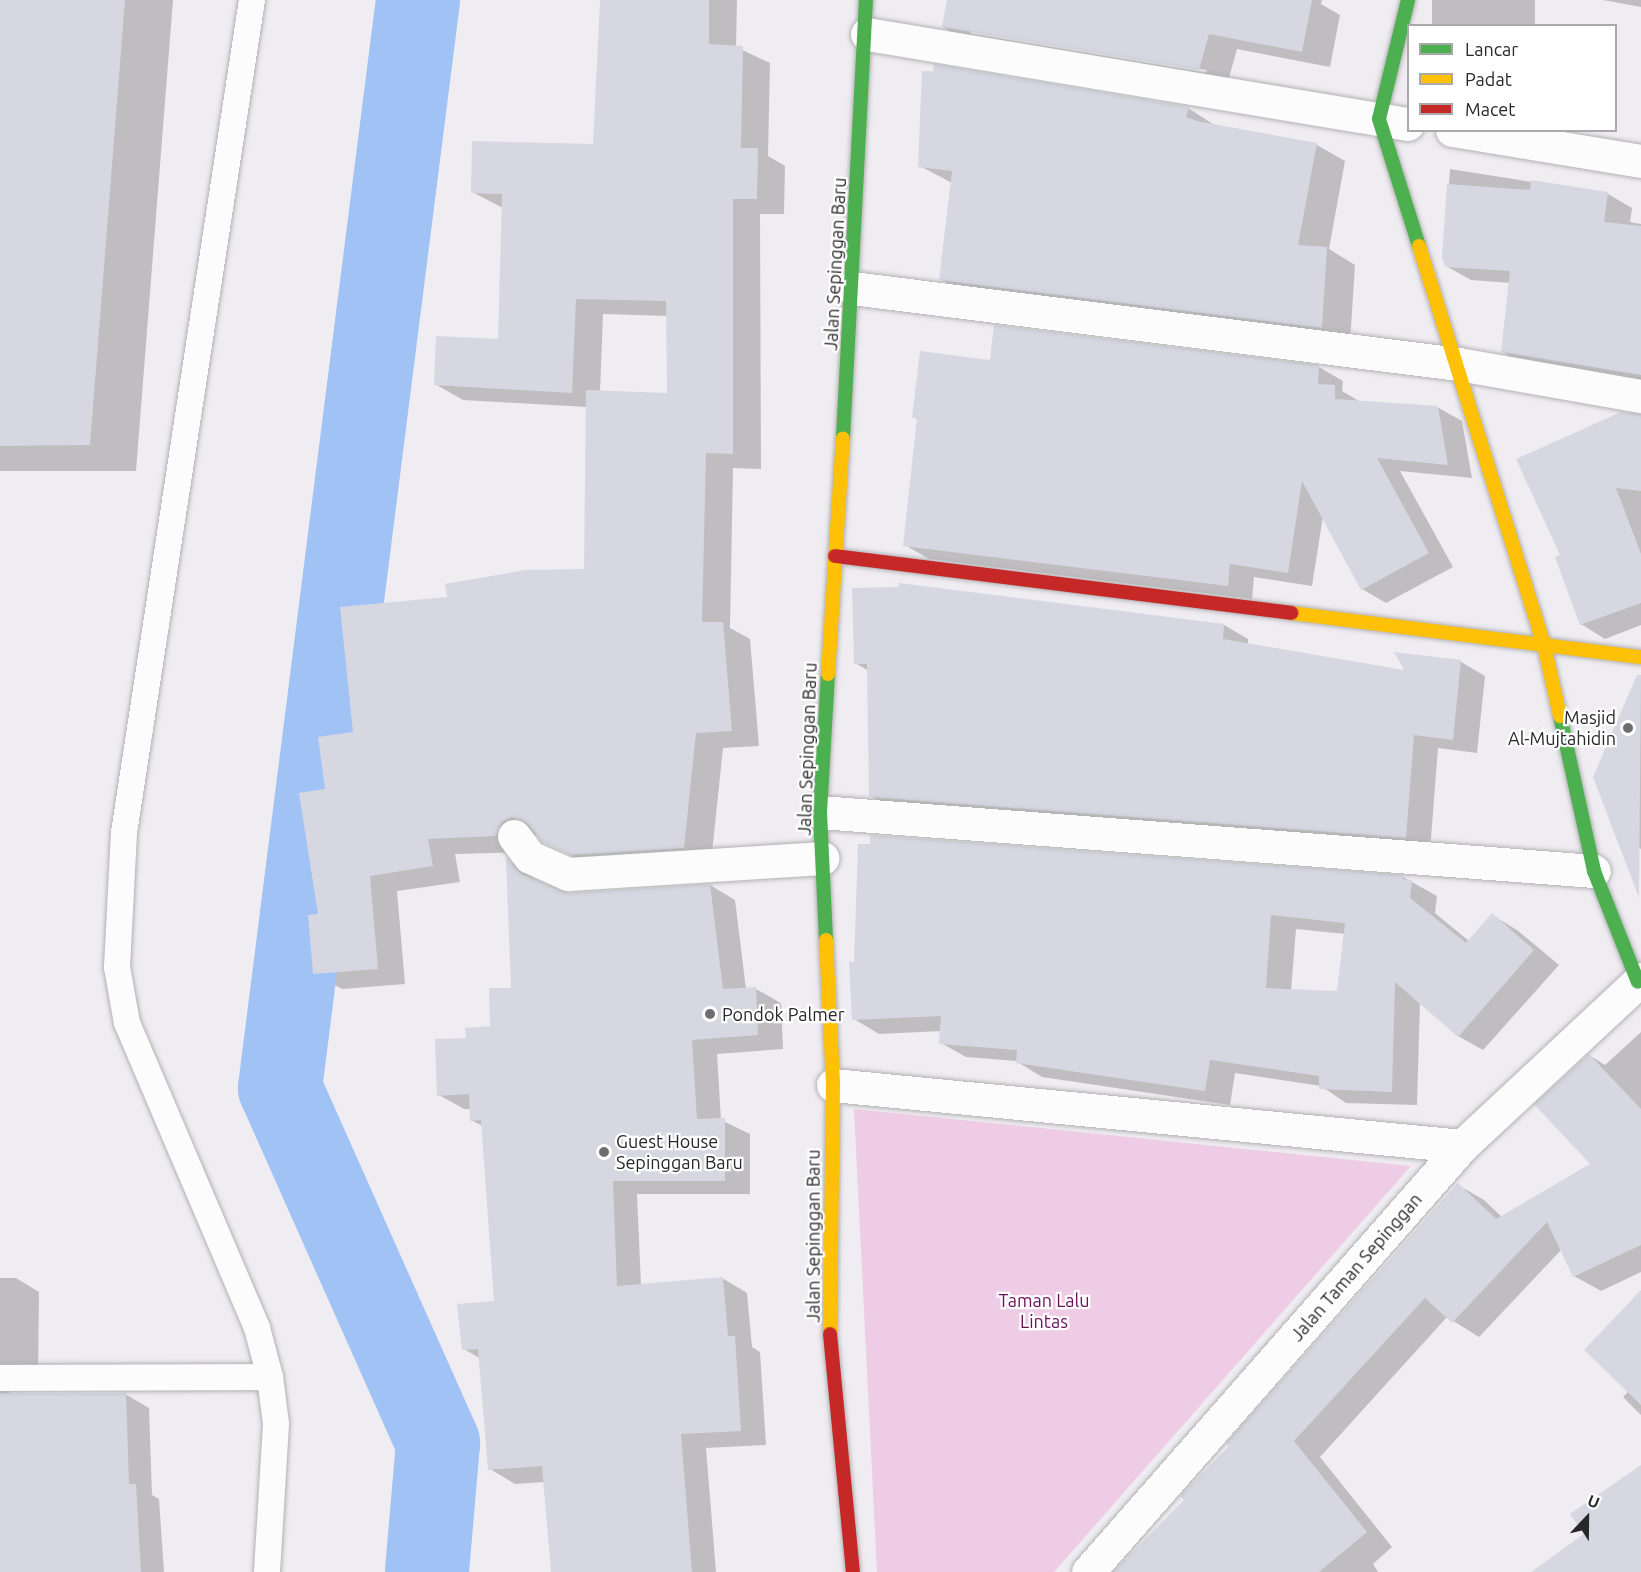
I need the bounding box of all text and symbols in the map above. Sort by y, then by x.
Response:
legend [1407,24,1617,132]
text: Lancar [1465,39,1518,59]
text: Padat [1465,69,1512,89]
text: Macet [1465,99,1515,119]
street label: Jalan Sepinggan Baru [820,177,850,351]
street label: Jalan Sepinggan Baru [793,662,821,836]
place label: Masjid Al-Mujtahidin [1508,707,1616,750]
marker: Masjid Al-Mujtahidin [1621,721,1635,735]
place label: Pondok Palmer [722,1003,845,1025]
marker: Pondok Palmer [703,1007,717,1021]
place label: Guest House Sepinggan Baru [616,1131,743,1174]
marker: Guest House Sepinggan Baru [597,1145,611,1159]
street label: Jalan Sepinggan Baru [802,1149,824,1323]
street label: Jalan Taman Sepinggan [1286,1189,1426,1345]
park label: Taman Lalu Lintas [998,1290,1090,1332]
north arrow [1557,1488,1617,1548]
text: U [1585,1491,1602,1512]

